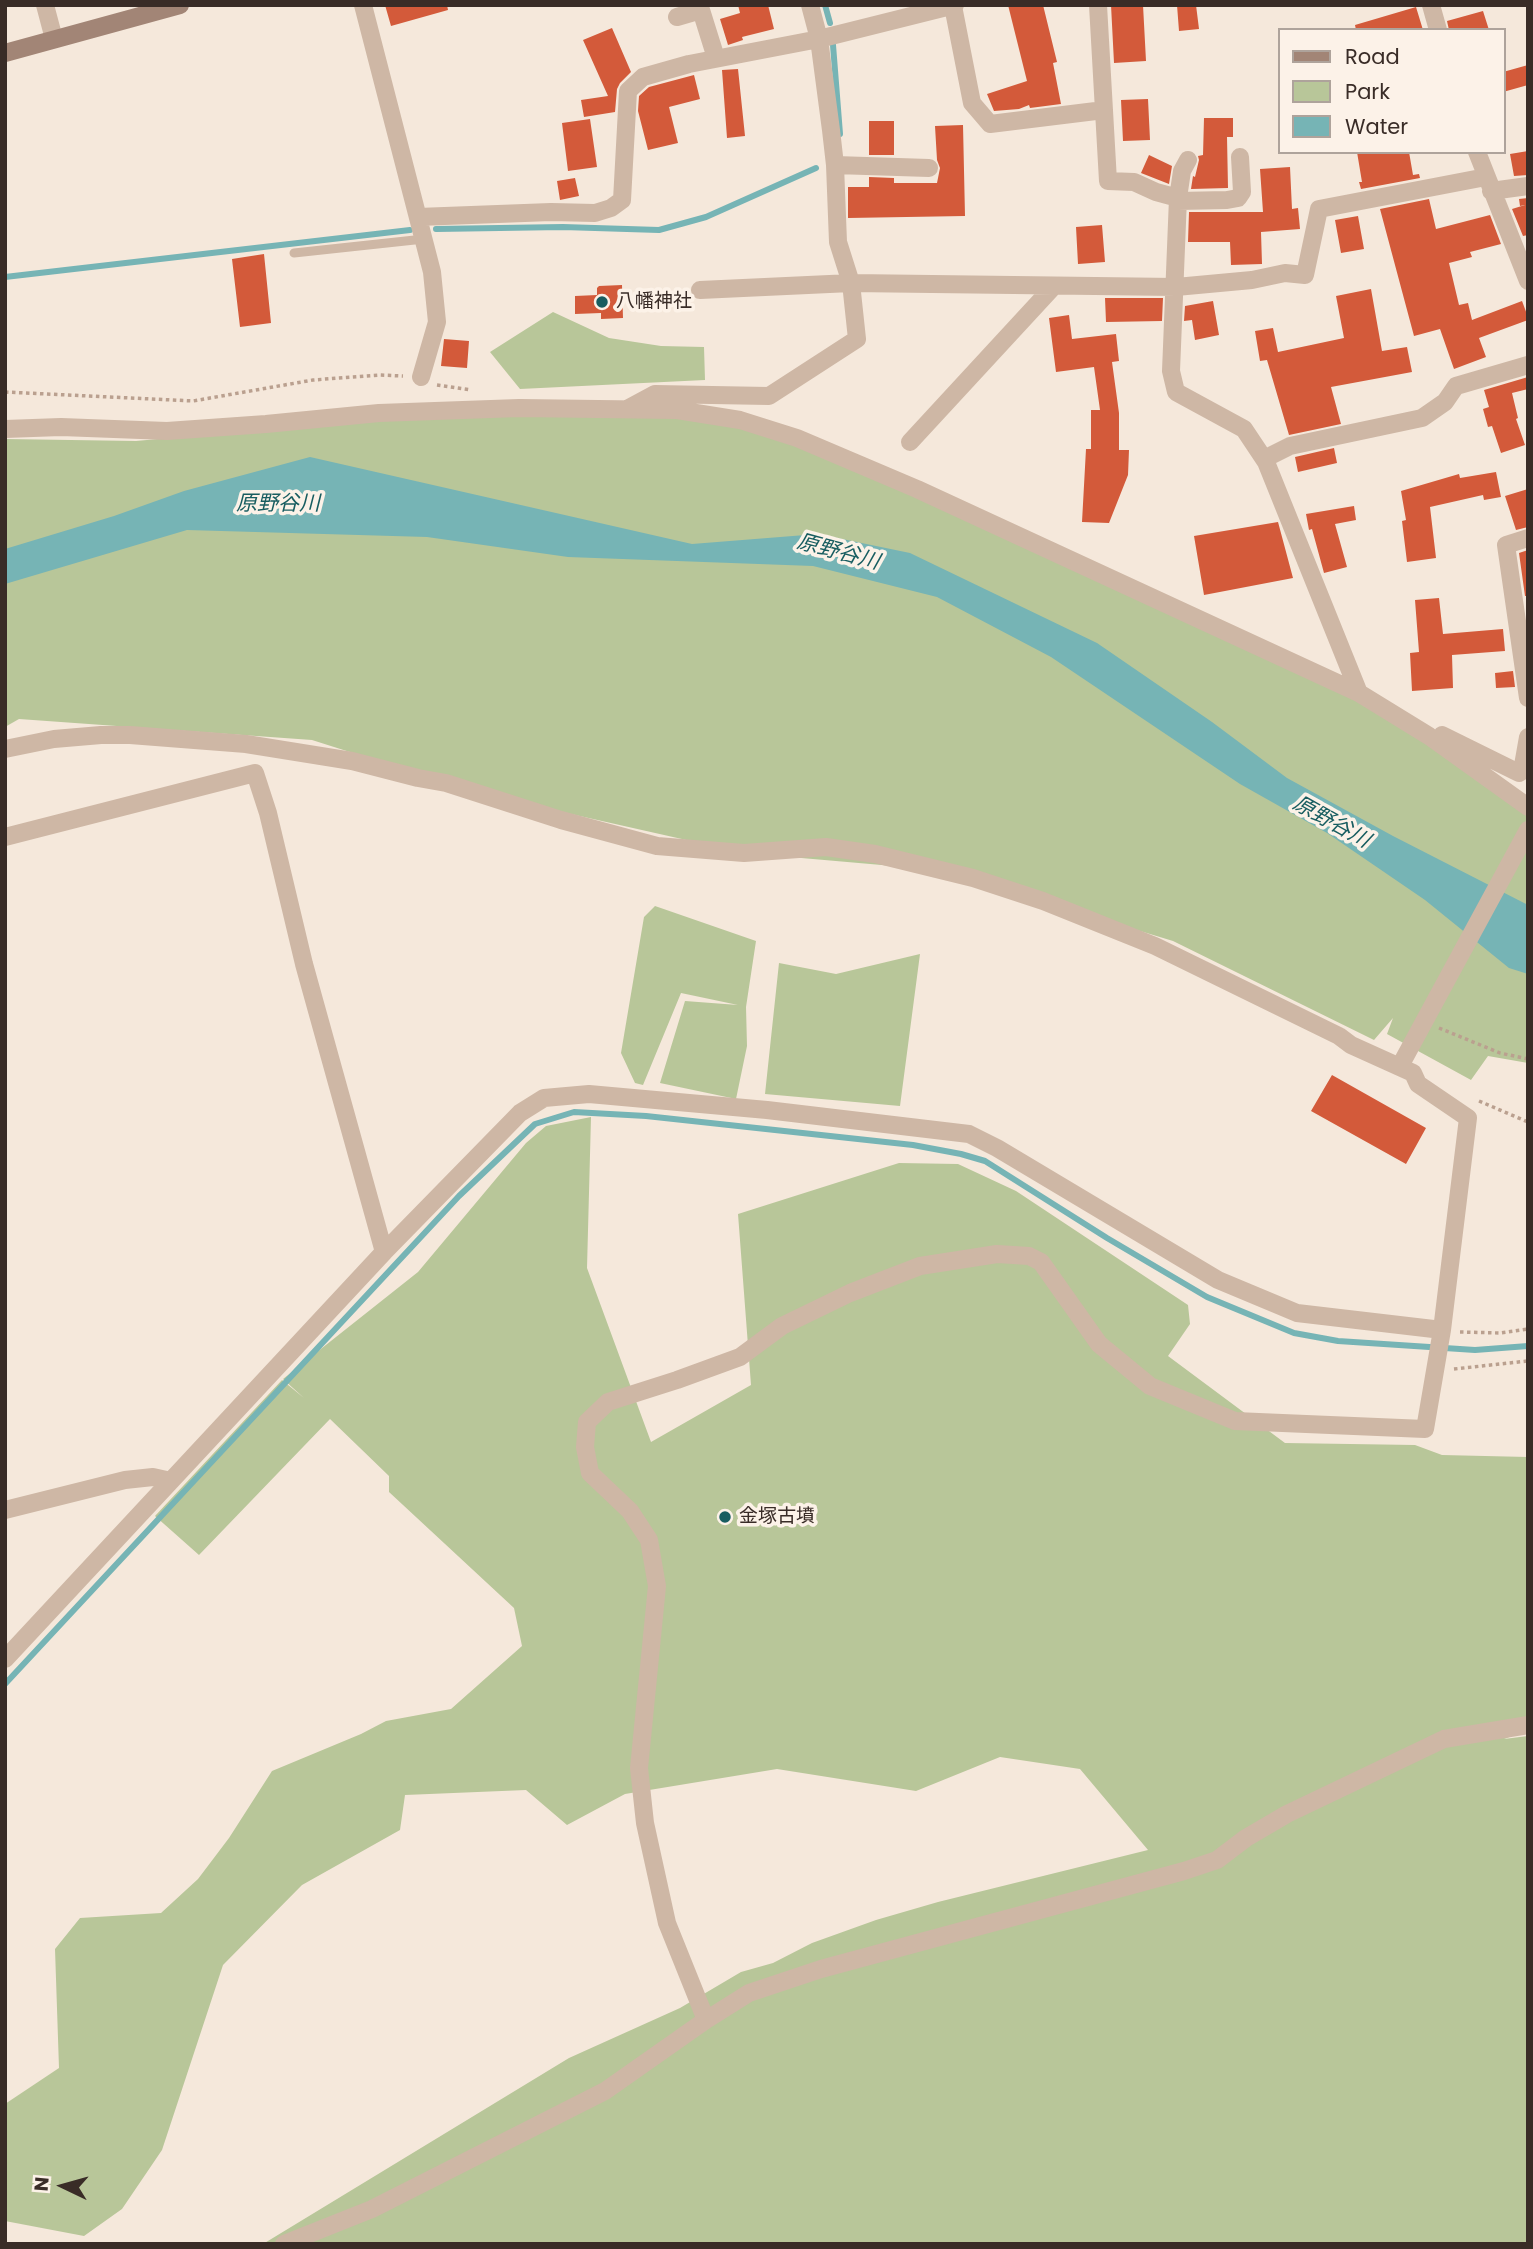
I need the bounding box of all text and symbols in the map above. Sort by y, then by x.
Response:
legend [1278,28,1505,154]
text: Road [1345,42,1400,71]
text: Park [1345,77,1390,106]
text: Water [1345,112,1408,141]
place label: 八幡神社 [616,291,692,313]
marker: 八幡神社 [594,294,610,310]
water label: 原野谷川 [236,492,320,518]
water label: 原野谷川 [794,530,882,576]
water label: 原野谷川 [1288,792,1374,854]
place label: 金塚古墳 [739,1506,815,1528]
marker: 金塚古墳 [717,1509,733,1525]
north arrow [28,2151,98,2221]
text: N [28,2176,56,2192]

